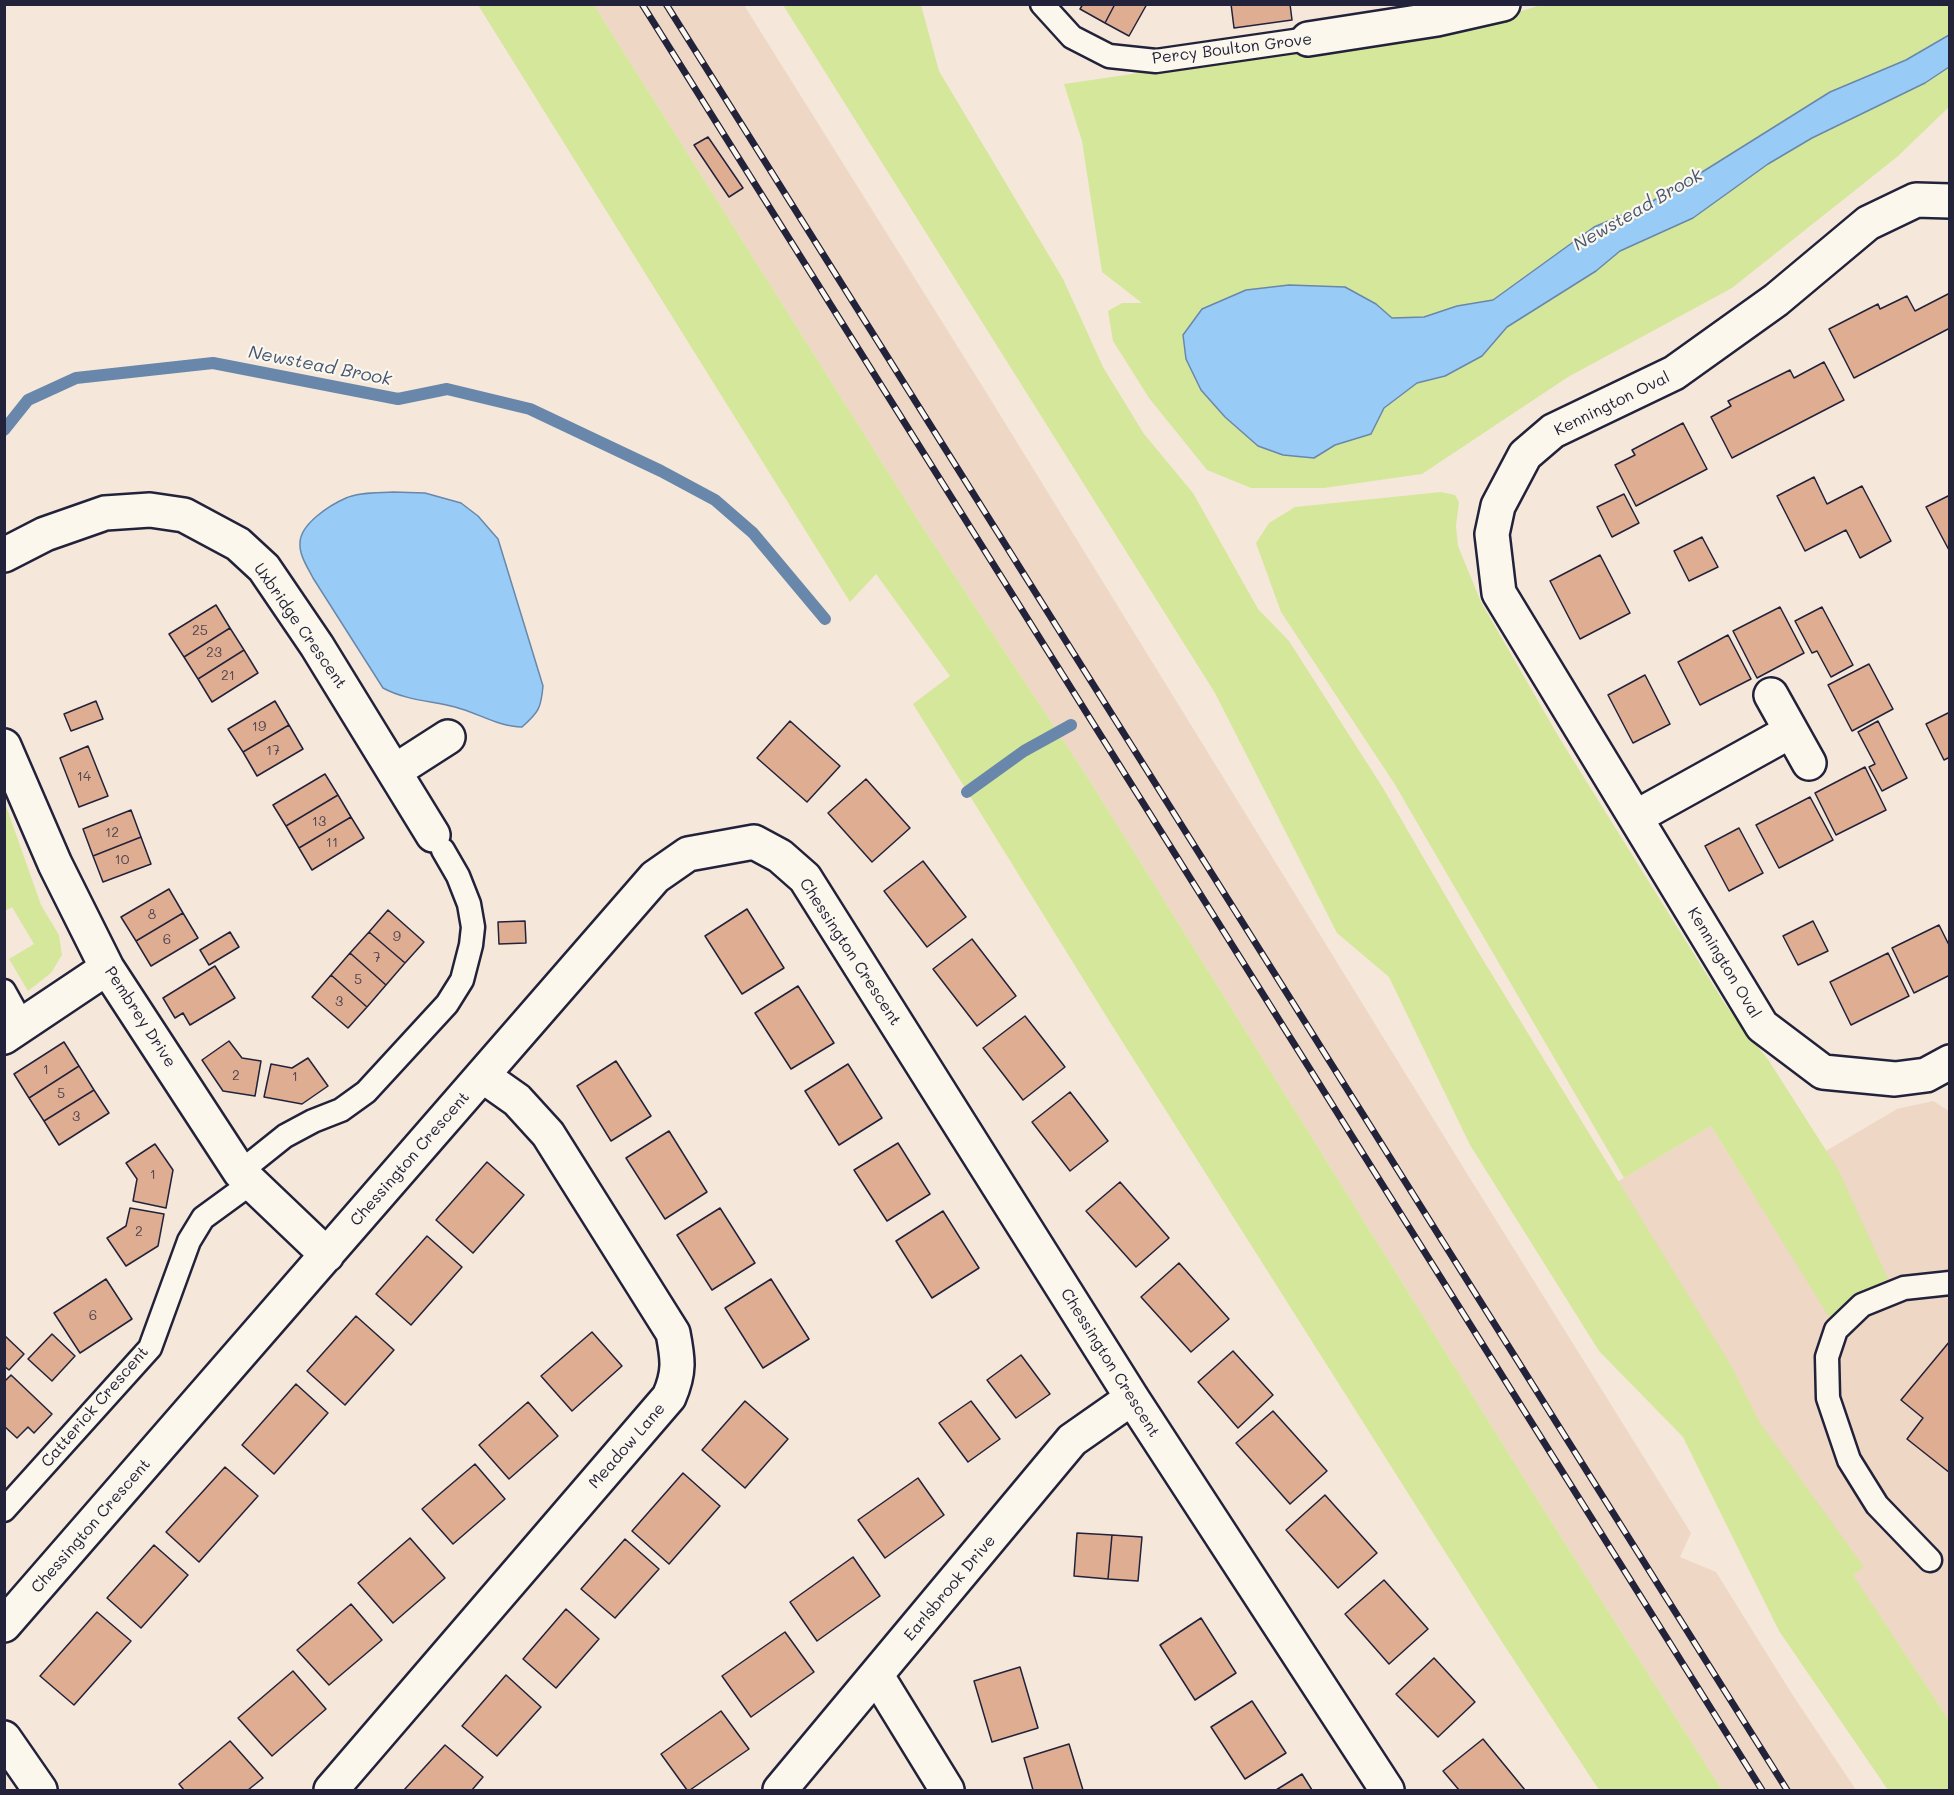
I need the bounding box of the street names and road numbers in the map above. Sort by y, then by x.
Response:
street label: Percy Boulton Grove [1151,30,1313,68]
street label: Kennington Oval [1551,368,1673,440]
street label: Uxbridge Crescent [249,560,351,692]
street label: Chessington Crescent [795,875,905,1029]
street label: Kennington Oval [1683,904,1765,1022]
street label: Pembrey Drive [100,963,180,1071]
street label: Chessington Crescent [346,1088,474,1230]
street label: Chessington Crescent [1056,1285,1164,1441]
street label: Catterick Crescent [37,1343,153,1471]
street label: Meadow Lane [585,1399,669,1493]
street label: Chessington Crescent [27,1455,155,1597]
street label: Earlsbrook Drive [900,1531,1000,1645]

